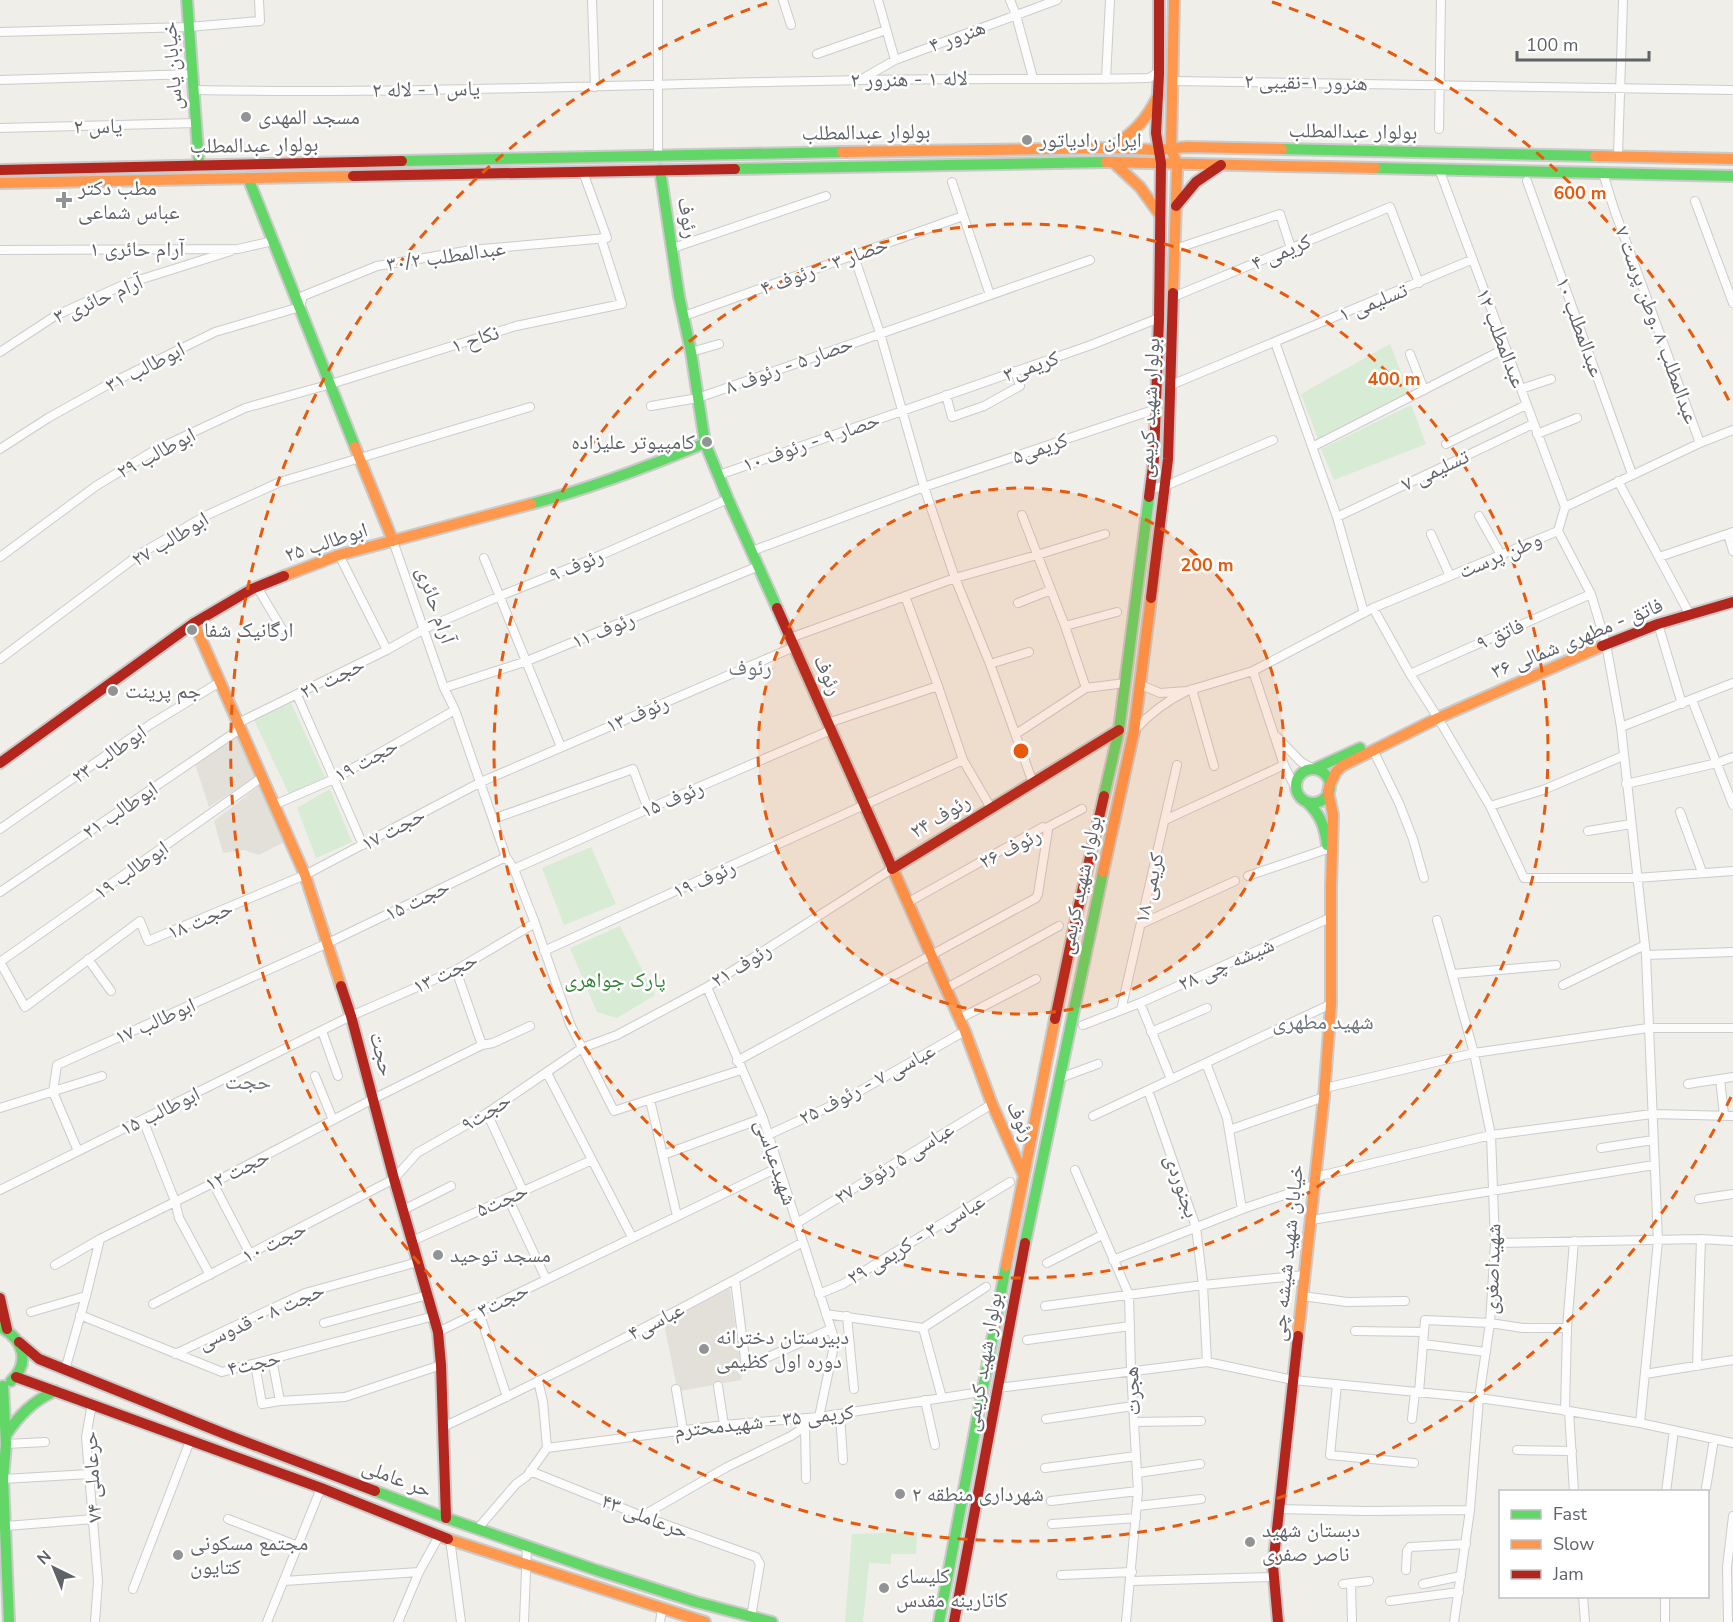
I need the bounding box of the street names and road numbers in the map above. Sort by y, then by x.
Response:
street label: هنرور ۴ [925,13,989,59]
street label: خیابان یاس [155,21,189,111]
street label: لاله ۱ - هنرور ۲ [850,64,968,94]
street label: هنرور ۱-نقیبی ۲ [1244,67,1368,97]
street label: یاس ۱ - لاله ۲ [372,74,480,104]
street label: یاس ۲ [73,112,123,140]
street label: بولوار عبدالمطلب [1288,116,1418,146]
street label: بولوار عبدالمطلب [801,117,931,147]
street label: بولوار عبدالمطلب [189,130,319,160]
street label: رئوف [671,195,705,241]
street label: عبدالمطلب ۸ .وطن پرست ۷ [1608,222,1706,428]
street label: کریمی ۴ [1247,227,1315,277]
street label: حصار ۳ - رئوف ۴ [756,230,892,302]
street label: عبدالمطلب ۳۰/۲ [385,234,508,278]
street label: آرام حائری ۱ [90,235,185,263]
street label: آرام حائری ۳ [49,267,148,330]
street label: عبدالمطلب ۱۰ [1549,273,1611,381]
street label: تسلیمی ۱ [1334,276,1412,328]
street label: عبدالمطلب ۱۲ [1469,284,1533,392]
street label: نکاح ۱ [447,318,503,360]
street label: حصار ۵ - رئوف ۸ [721,329,857,401]
street label: ابوطالب ۳۱ [100,335,190,399]
street label: بولوار شهید کریمی [1131,337,1167,479]
street label: کریمی۳ [1000,343,1063,389]
street label: حصار ۹ - رئوف ۱۰ [739,405,883,479]
street label: ابوطالب ۲۹ [112,421,200,485]
street label: کریمی۵ [1009,425,1072,471]
street label: تسلیمی ۷ [1397,442,1473,498]
street label: ابوطالب ۲۷ [126,505,214,573]
street label: ابوطالب ۲۵ [281,515,371,569]
street label: وطن پرست [1454,525,1546,585]
street label: رئوف ۹ [545,541,607,589]
street label: آرام حائری [410,563,462,648]
street label: فاتق - مطهری شمالی ۳۶ [1487,591,1667,685]
street label: رئوف ۱۱ [567,605,639,655]
street label: فاتق ۹ [1472,611,1528,657]
street label: حجت ۲۱ [295,650,369,706]
street label: رئوف [807,650,849,700]
street label: رئوف ۱۳ [601,688,673,740]
street label: ابوطالب ۲۳ [66,718,152,790]
street label: حجت ۱۹ [329,731,403,789]
street label: رئوف ۱۵ [636,773,708,825]
street label: ابوطالب ۲۱ [77,774,163,846]
street label: رئوف ۲۴ [905,787,975,845]
street label: حجت ۱۷ [356,800,430,858]
street label: بولوار شهید کریمی [1052,813,1108,957]
street label: رئوف ۲۶ [974,821,1046,875]
street label: ابوطالب ۱۹ [88,834,174,906]
street label: کریمی ۱۸ [1127,850,1171,926]
street label: رئوف ۱۹ [668,853,740,905]
street label: حجت ۱۵ [380,872,454,928]
street label: حجت ۱۸ [163,894,237,946]
street label: شیشه چی ۲۸ [1174,930,1278,998]
street label: رئوف ۲۱ [706,936,776,994]
street label: حجت ۱۳ [408,945,482,1001]
street label: ابوطالب ۱۷ [110,991,200,1051]
street label: حجت [363,1029,401,1079]
street label: عباسی ۷ - رئوف ۲۵ [794,1036,940,1132]
street label: ابوطالب ۱۵ [115,1080,205,1142]
street label: حجت۹ [456,1086,516,1138]
street label: رئوف [1000,1096,1042,1146]
street label: شهیدعباسی [748,1115,804,1209]
street label: عباسی ۵ رئوف ۲۷ [829,1115,960,1211]
street label: حجت ۱۲ [200,1142,274,1198]
street label: بجنوردی [1158,1150,1206,1222]
street label: خیابان شهید شیشه چی [1264,1163,1310,1343]
street label: حجت۵ [472,1176,532,1224]
street label: عباسی ۳ - کریمی ۲۹ [842,1186,991,1291]
street label: حجت ۱۰ [237,1214,311,1270]
street label: شهیداصغری [1476,1223,1508,1315]
street label: حجت ۸ - قدوسی [193,1276,329,1356]
street label: حجت۳ [473,1276,533,1324]
street label: بولوار شهید کریمی [957,1290,1009,1434]
street label: عباسی۴ [623,1295,689,1347]
street label: حجت۴ [225,1343,283,1383]
street label: هجرت [1117,1366,1147,1416]
street label: کریمی ۳۵ - شهیدمحترم [673,1398,856,1444]
street label: حرعاملی ۷۴ [76,1431,108,1523]
street label: حر عاملی [358,1452,436,1504]
street label: حرعاملی ۴۳ [597,1487,693,1545]

